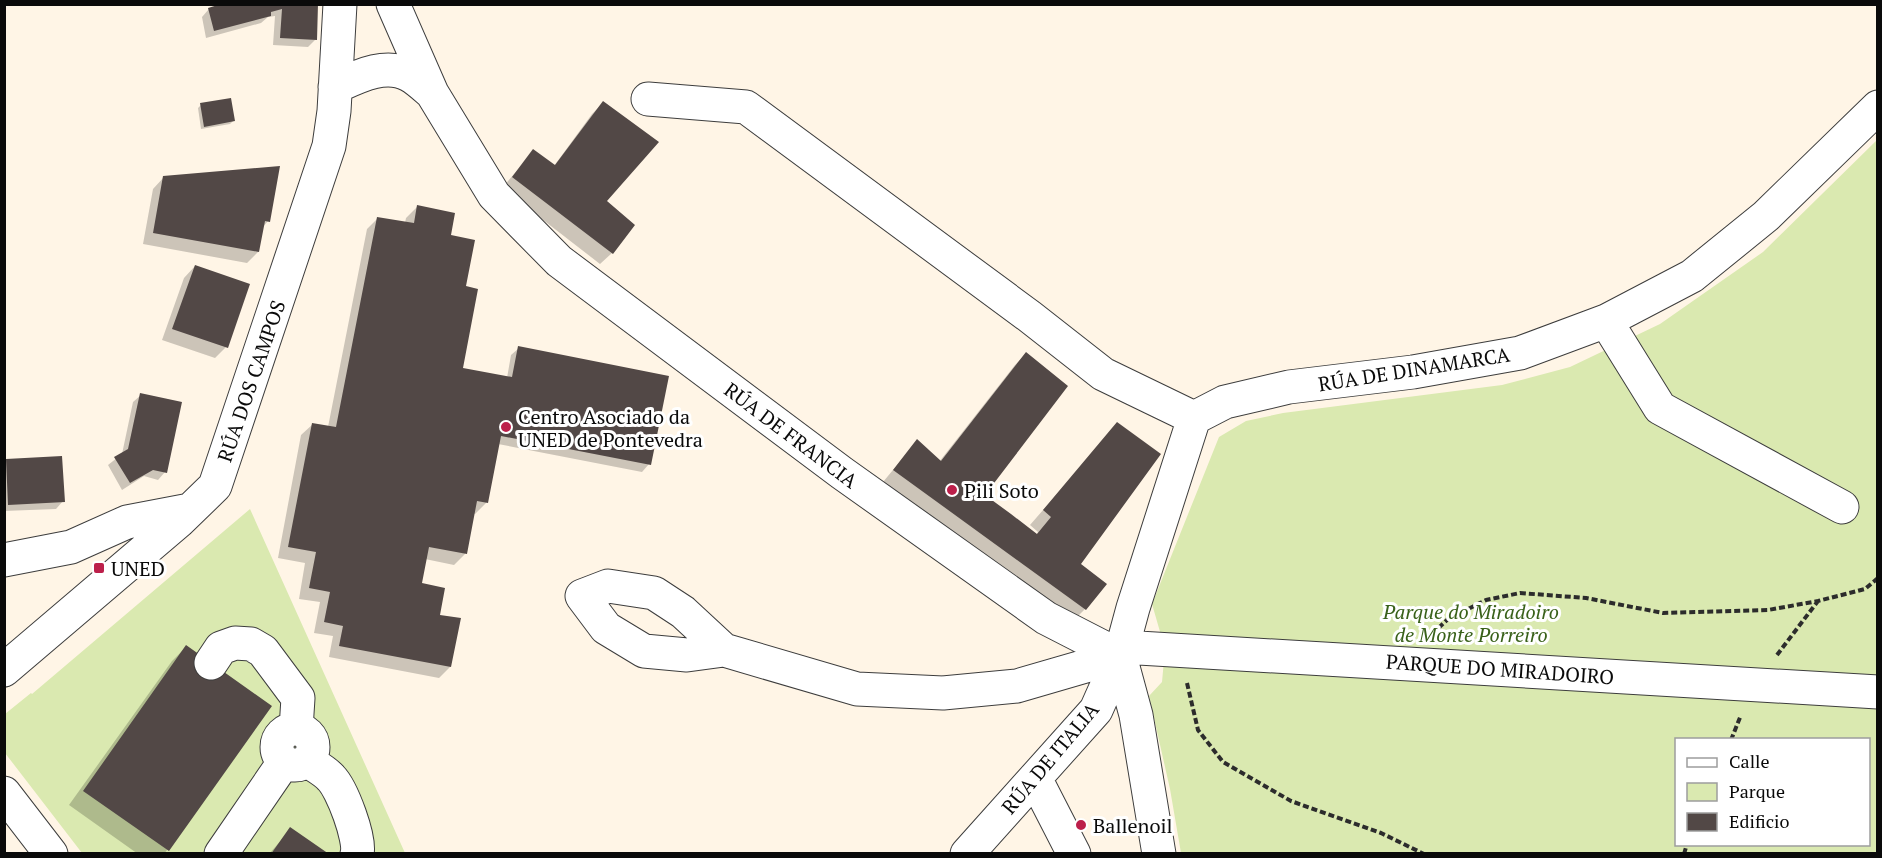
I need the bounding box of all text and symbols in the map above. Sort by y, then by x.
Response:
street label: RÚA DOS CAMPOS [211,297,291,465]
street label: RÚA DE DINAMARCA [1316,340,1512,397]
street label: RÚA DE FRANCIA [719,376,863,494]
place label: Centro Asociado da UNED de Pontevedra [518,403,703,453]
marker: Centro Asociado da UNED de Pontevedra [499,420,513,434]
place label: Pili Soto [964,477,1039,504]
marker: Pili Soto [945,483,959,497]
place label: UNED [111,555,165,582]
marker: UNED [92,561,106,575]
park label: Parque do Miradoiro de Monte Porreiro [1382,598,1559,648]
street label: PARQUE DO MIRADOIRO [1385,648,1615,690]
street label: RÚA DE ITALIA [995,696,1105,820]
legend [1675,738,1870,846]
text: Calle [1729,749,1770,773]
text: Parque [1729,779,1785,803]
text: Edificio [1729,809,1789,833]
place label: Ballenoil [1093,812,1172,839]
marker: Ballenoil [1074,818,1088,832]

